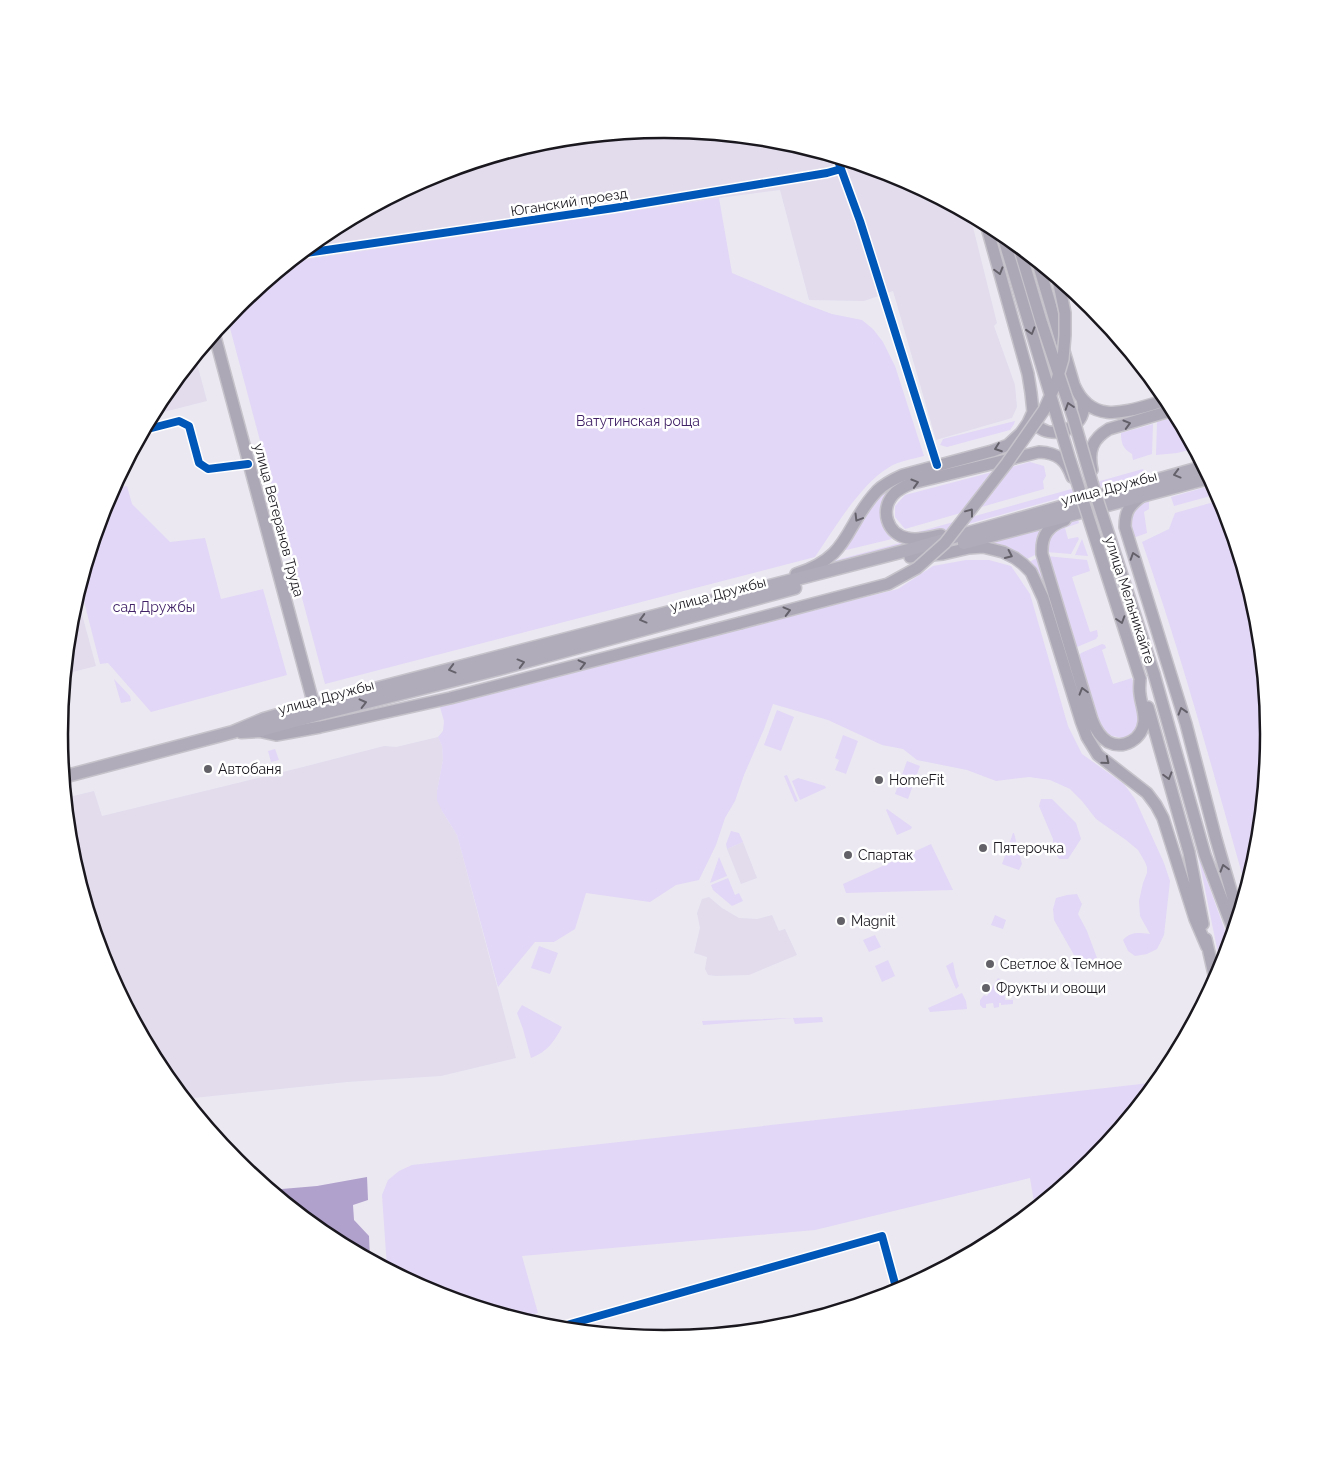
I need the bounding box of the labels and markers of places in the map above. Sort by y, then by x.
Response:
place label: Автобаня [218,761,282,777]
marker: Автобаня [202,763,214,775]
place label: HomeFit [889,772,945,788]
marker: HomeFit [873,774,885,786]
place label: Пятерочка [993,840,1064,856]
marker: Пятерочка [977,842,989,854]
place label: Спартак [858,847,913,863]
marker: Спартак [842,849,854,861]
place label: Magnit [851,913,896,929]
marker: Magnit [835,915,847,927]
place label: Светлое & Темное [1000,956,1122,972]
marker: Светлое & Темное [984,958,996,970]
place label: Фрукты и овощи [996,980,1106,996]
marker: Фрукты и овощи [980,982,992,994]

